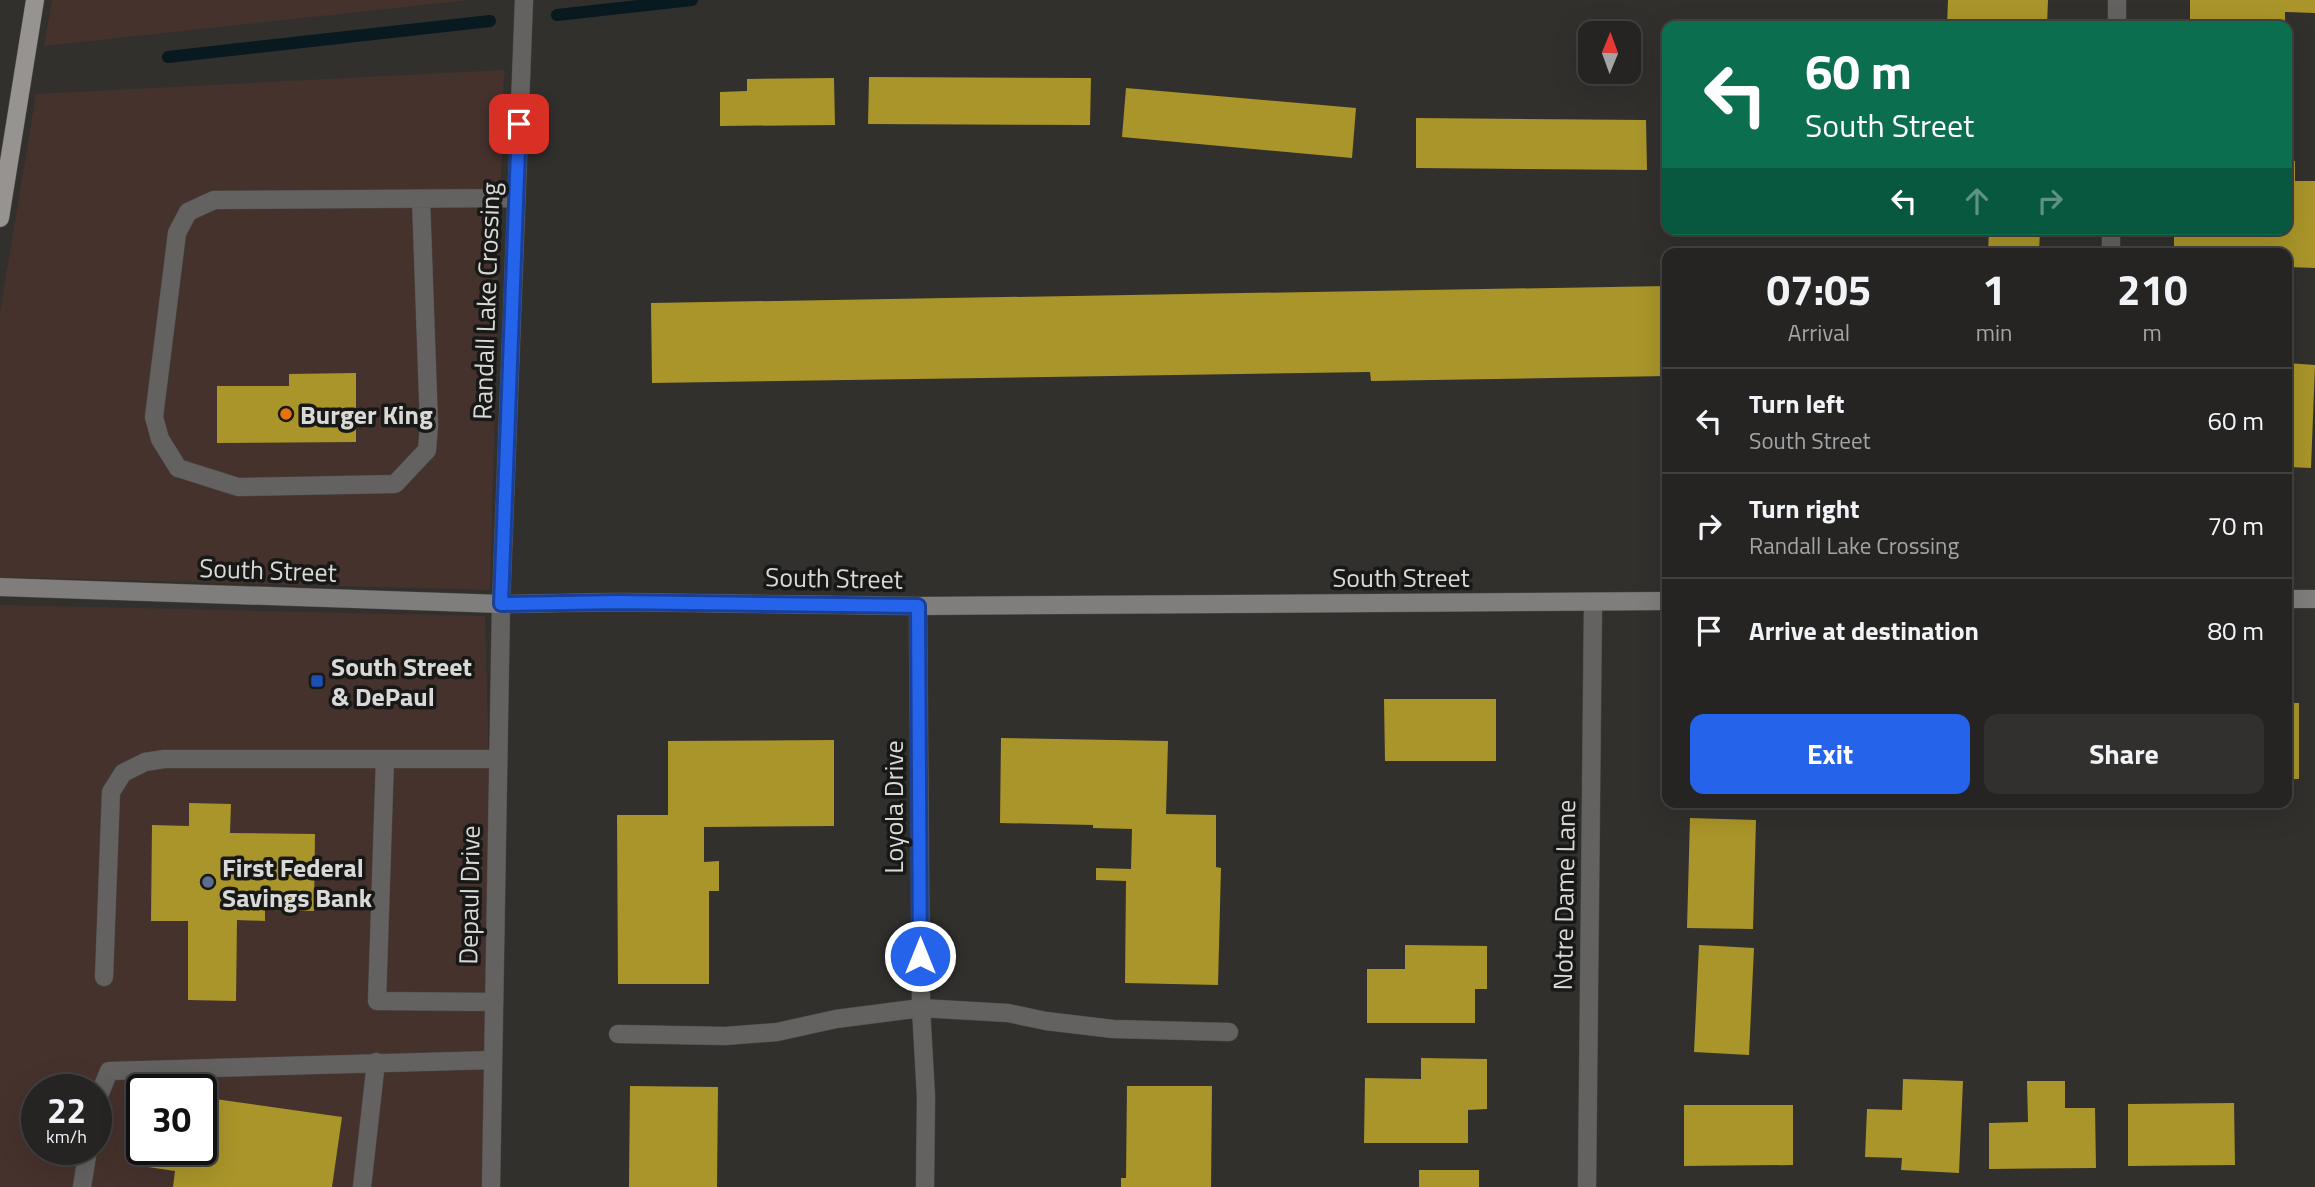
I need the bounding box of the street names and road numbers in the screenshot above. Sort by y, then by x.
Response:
street label: Randall Lake Crossing [462,182,510,420]
street label: South Street [199,548,337,592]
street label: South Street [765,557,903,599]
street label: South Street [1332,558,1470,597]
street label: Loyola Drive [874,740,913,874]
street label: Notre Dame Lane [1543,799,1585,991]
street label: Depaul Drive [448,825,490,965]

